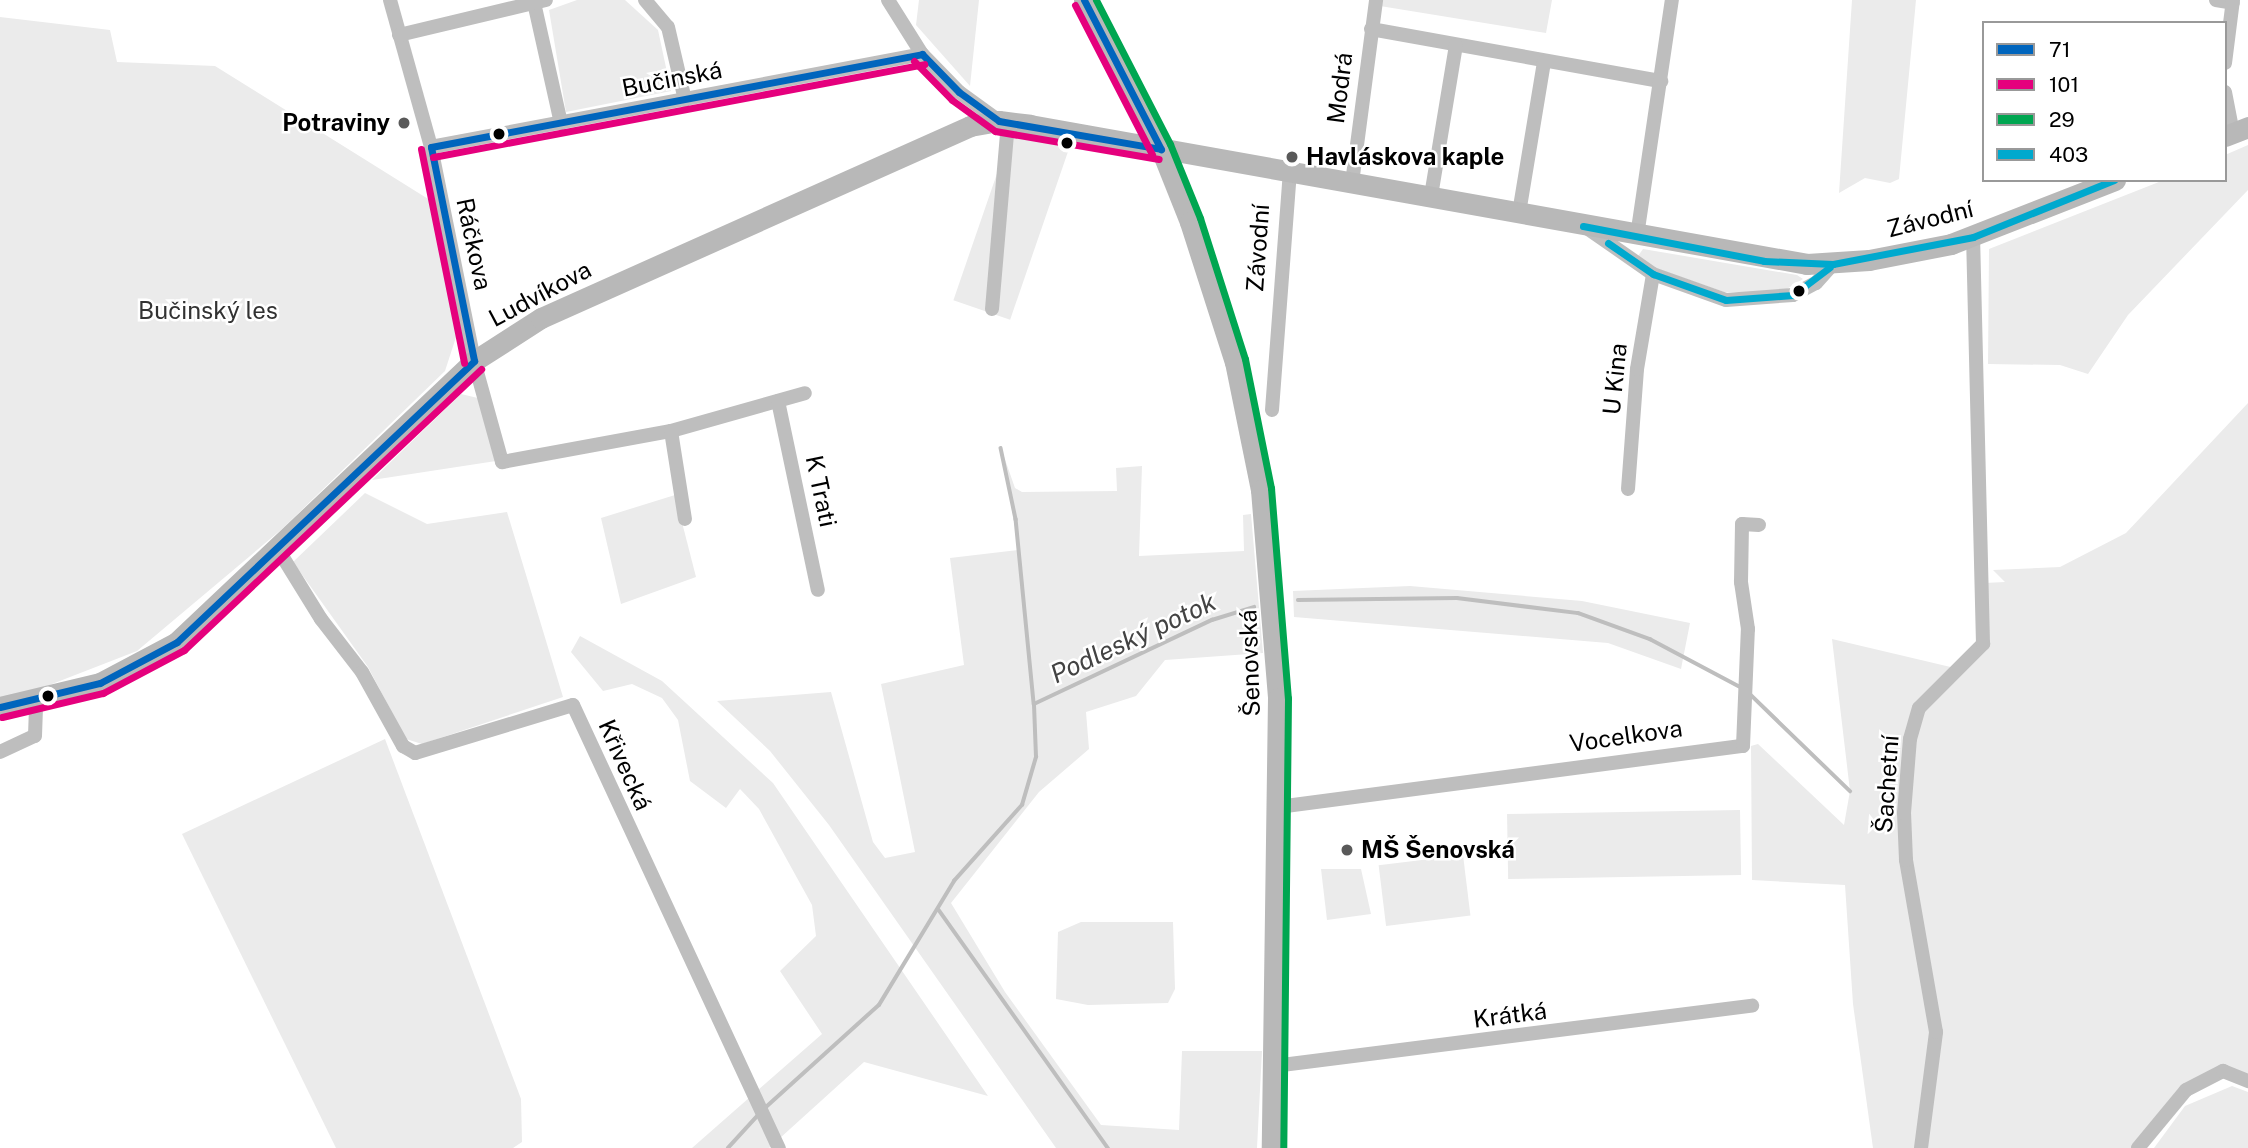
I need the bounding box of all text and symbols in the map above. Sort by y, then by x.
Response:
legend [1982,21,2227,182]
text: 71 [2049,37,2071,62]
street label: Modrá [1321,51,1359,125]
street label: Bučinská [619,55,725,103]
text: 101 [2049,72,2079,97]
text: 29 [2049,107,2075,132]
place label: Potraviny [282,109,390,137]
marker: Potraviny [396,115,412,131]
unlabelled marker [492,127,506,141]
unlabelled marker [1060,136,1074,150]
text: 403 [2049,142,2088,167]
place label: Havláskova kaple [1306,143,1504,171]
marker: Havláskova kaple [1284,149,1300,165]
street label: Závodní [1884,194,1976,244]
street label: Ráčkova [450,195,498,293]
street label: Závodní [1241,203,1275,293]
street label: Ludvíkova [484,255,596,333]
unlabelled marker [1792,284,1806,298]
park label: Bučinský les [138,297,278,325]
street label: U Kina [1597,342,1633,416]
street label: K Trati [799,452,843,530]
water label: Podleský potok [1045,586,1221,690]
street label: Šenovská [1234,609,1266,717]
unlabelled marker [41,689,55,703]
street label: Vocelkova [1568,714,1684,758]
street label: Křivecká [592,715,658,815]
street label: Šachetní [1869,734,1905,834]
place label: MŠ Šenovská [1361,836,1515,864]
marker: MŠ Šenovská [1339,842,1355,858]
street label: Krátká [1472,996,1548,1034]

